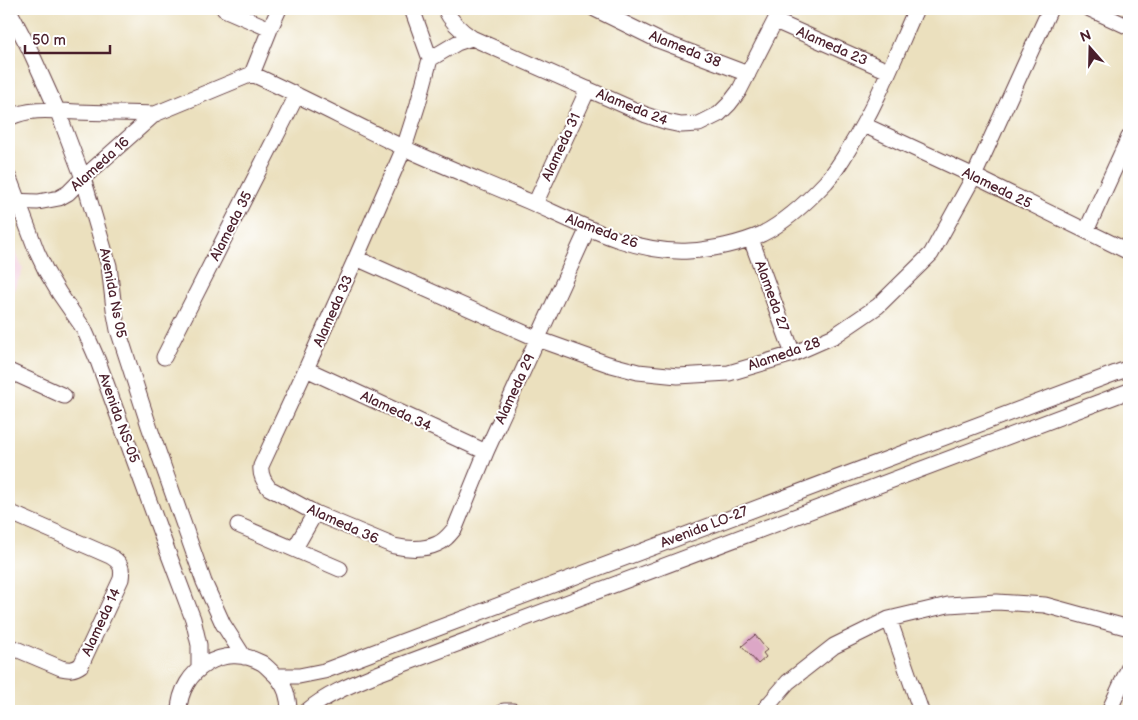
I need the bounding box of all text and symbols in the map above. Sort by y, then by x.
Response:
scale bar [25,22,110,54]
north arrow [1066,22,1116,72]
street label: Alameda 23 [794,23,870,69]
text: N [1078,26,1094,46]
street label: Alameda 38 [647,27,723,71]
text: 50 m [32,31,66,50]
street label: Alameda 24 [594,85,671,129]
street label: Alameda 31 [538,110,584,184]
street label: Alameda 16 [67,133,133,195]
street label: Alameda 25 [959,164,1035,212]
street label: Alameda 35 [206,188,256,264]
street label: Alameda 26 [563,210,641,252]
street label: Avenida Ns 05 [96,246,130,340]
street label: Alameda 27 [751,258,793,334]
street label: Alameda 33 [310,273,356,349]
street label: Alameda 28 [746,334,822,374]
street label: Alameda 29 [491,351,539,427]
street label: Avenida NS-05 [95,371,143,465]
street label: Alameda 34 [358,387,435,435]
street label: Alameda 36 [305,501,382,547]
street label: Avenida LO-27 [658,502,750,552]
street label: Alameda 14 [78,585,124,659]

